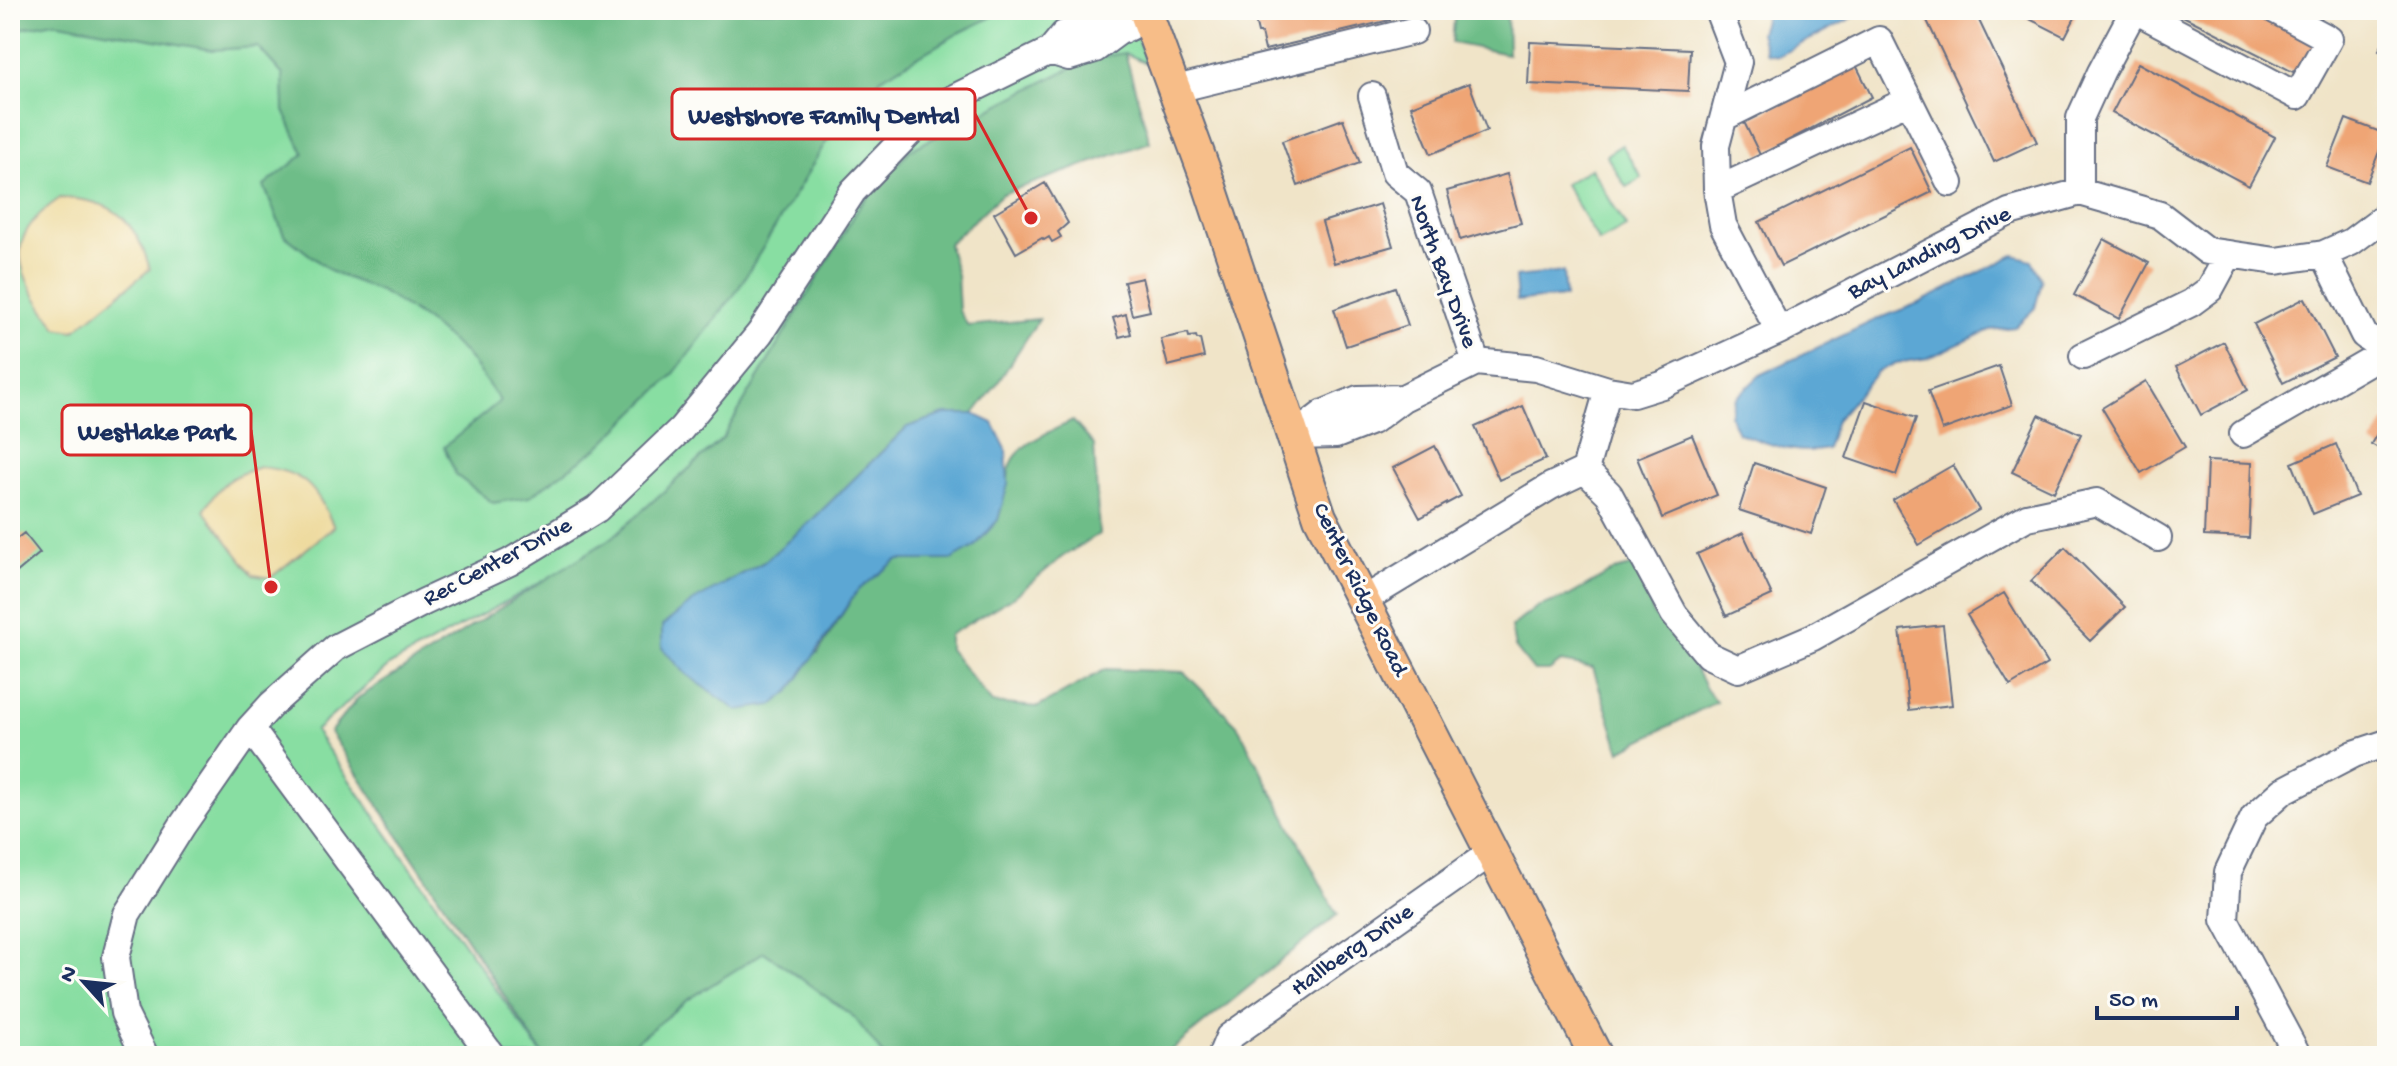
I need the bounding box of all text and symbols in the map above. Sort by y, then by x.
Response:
callout: Westshore Family Dental [672,89,975,139]
text: Westshore Family Dental [687,103,960,134]
street label: North Bay Drive [1401,192,1483,353]
street label: Bay Landing Drive [1843,200,2017,308]
callout: Westlake Park [62,405,251,455]
text: Westlake Park [77,419,238,450]
street label: Center Ridge Road [1305,499,1414,683]
street label: Rec Center Drive [419,511,578,614]
street label: Hallberg Drive [1286,898,1420,1004]
north arrow [44,942,124,1022]
text: N [55,962,85,987]
scale bar [2097,970,2237,1020]
text: 50 m [2109,987,2158,1016]

